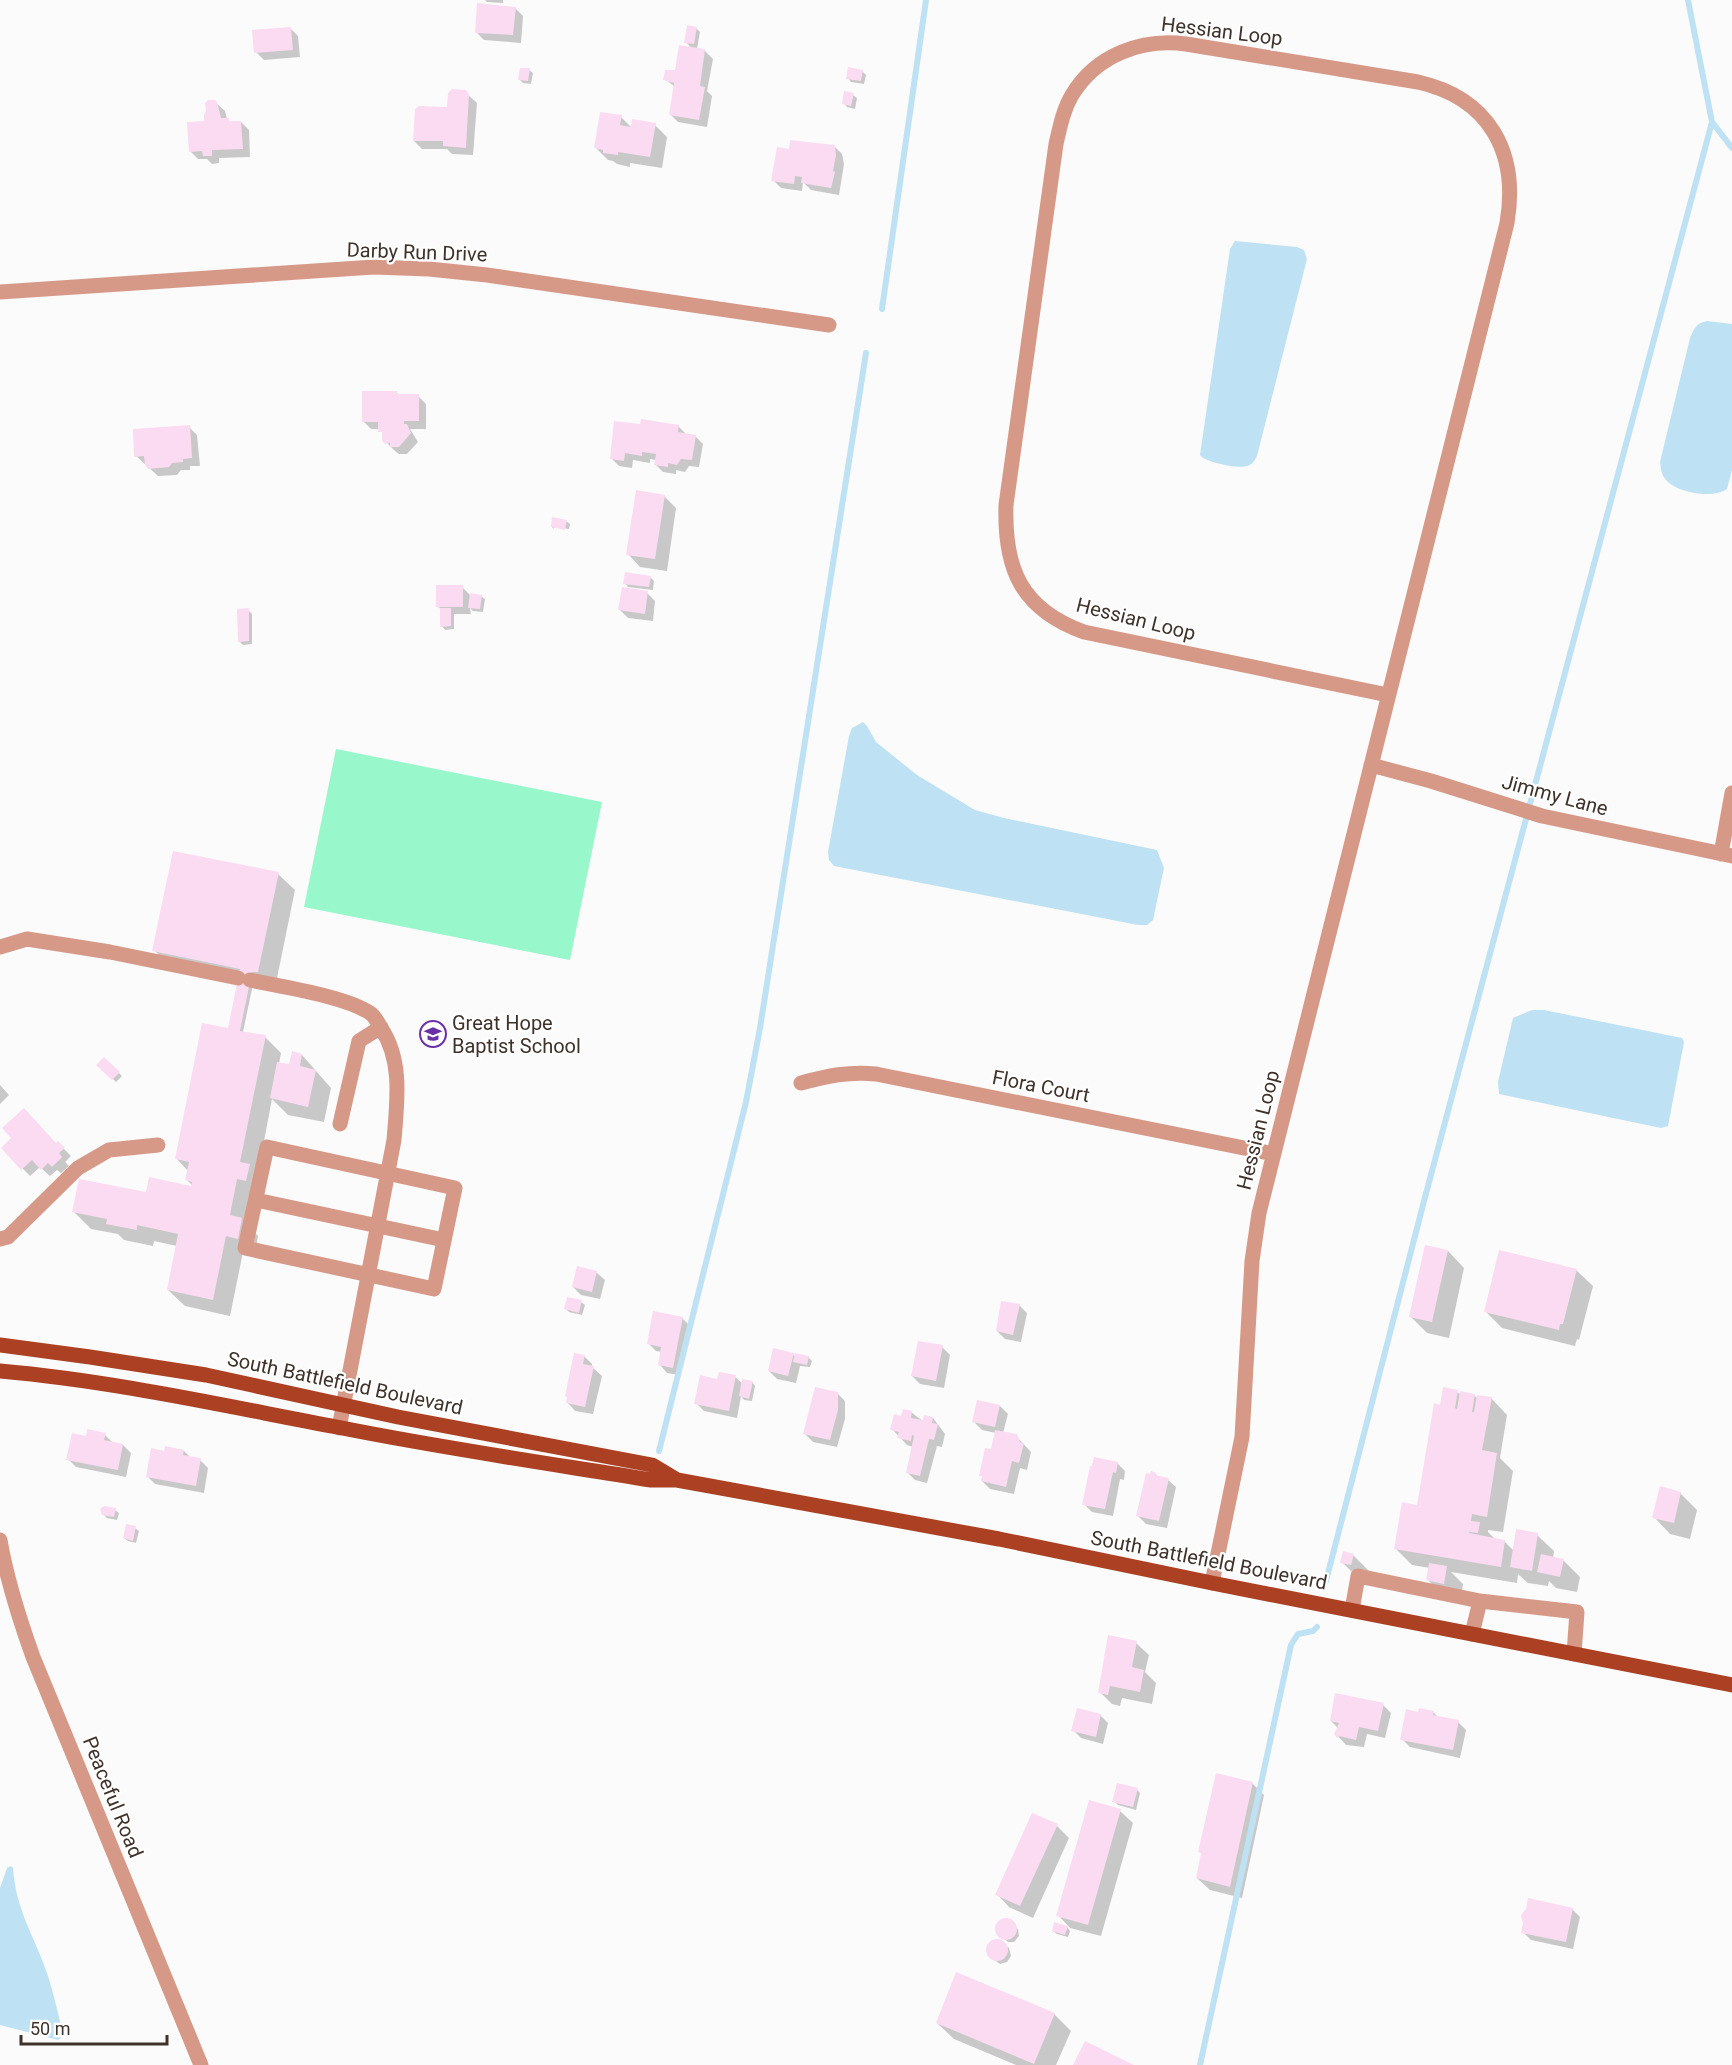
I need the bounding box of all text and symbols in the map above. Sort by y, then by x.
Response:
street label: Hessian Loop [1160,12,1284,50]
street label: Darby Run Drive [346,238,488,266]
street label: Hessian Loop [1074,593,1198,645]
street label: Jimmy Lane [1499,769,1611,821]
place label: Great Hope Baptist School [452,1011,581,1058]
school or university icon: Great Hope Baptist School [418,1019,448,1049]
street label: Flora Court [990,1065,1092,1107]
street label: Hessian Loop [1232,1068,1284,1192]
street label: South Battlefield Boulevard [225,1346,465,1420]
street label: South Battlefield Boulevard [1089,1525,1329,1595]
street label: Peaceful Road [78,1733,148,1861]
scale bar [21,2008,166,2046]
text: 50 m [30,2018,70,2039]

